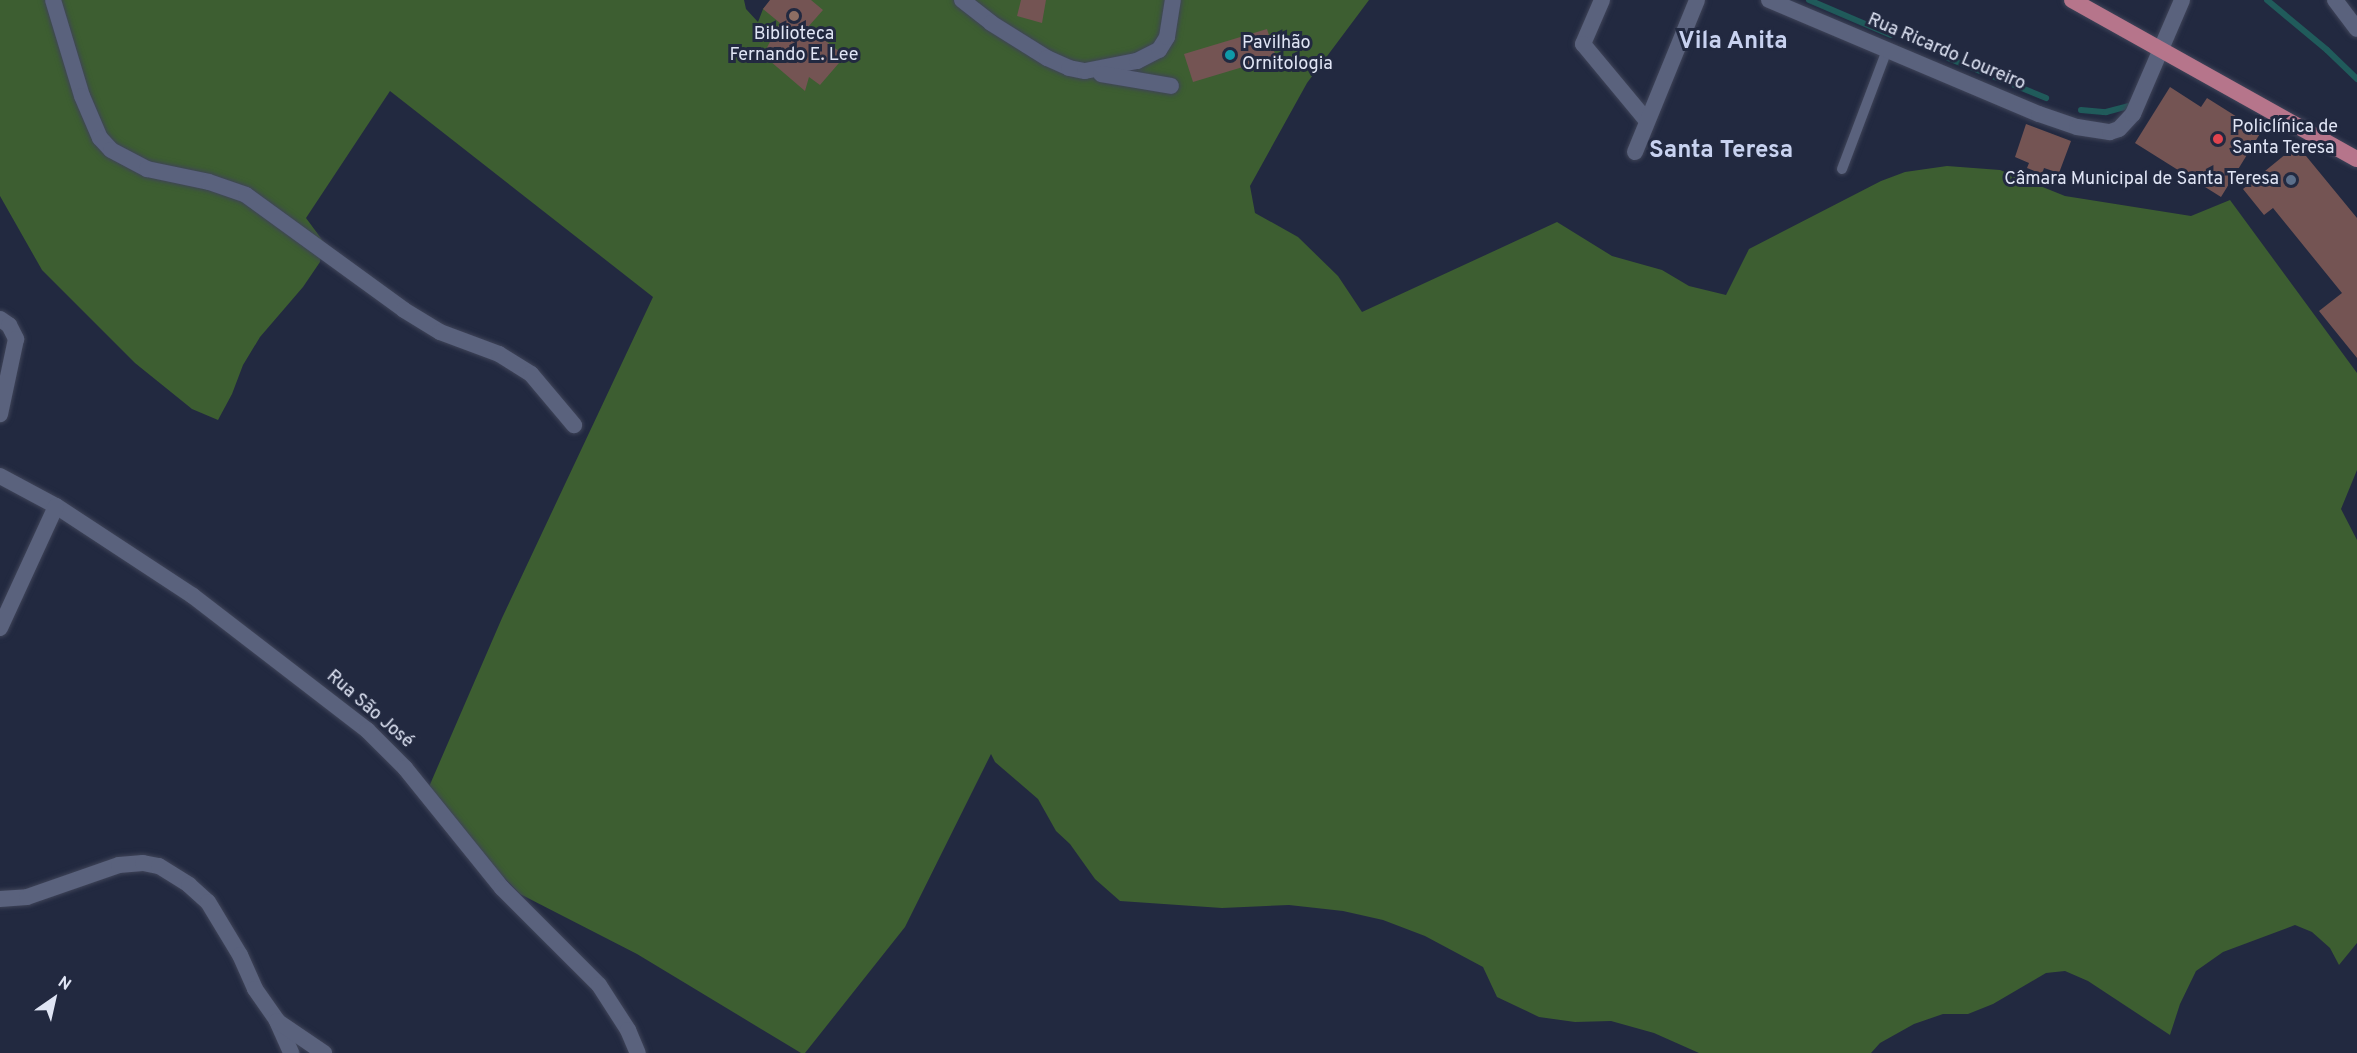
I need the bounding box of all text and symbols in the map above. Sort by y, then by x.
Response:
marker: Biblioteca Fernando E. Lee [787,9,801,23]
street label: Rua Ricardo Loureiro [1864,10,2028,96]
place label: Biblioteca Fernando E. Lee [730,25,858,68]
district label: Vila Anita [1678,29,1788,57]
place label: Pavilhão Ornitologia [1242,34,1333,76]
marker: Pavilhão Ornitologia [1223,48,1237,62]
place label: Policlínica de Santa Teresa [2232,118,2338,160]
marker: Policlínica de Santa Teresa [2209,130,2227,148]
district label: Santa Teresa [1649,138,1793,166]
place label: Câmara Municipal de Santa Teresa [2003,169,2279,191]
marker: Câmara Municipal de Santa Teresa [2284,173,2298,187]
street label: Rua São José [321,666,417,754]
north arrow [24,969,84,1029]
text: N [54,973,74,996]

